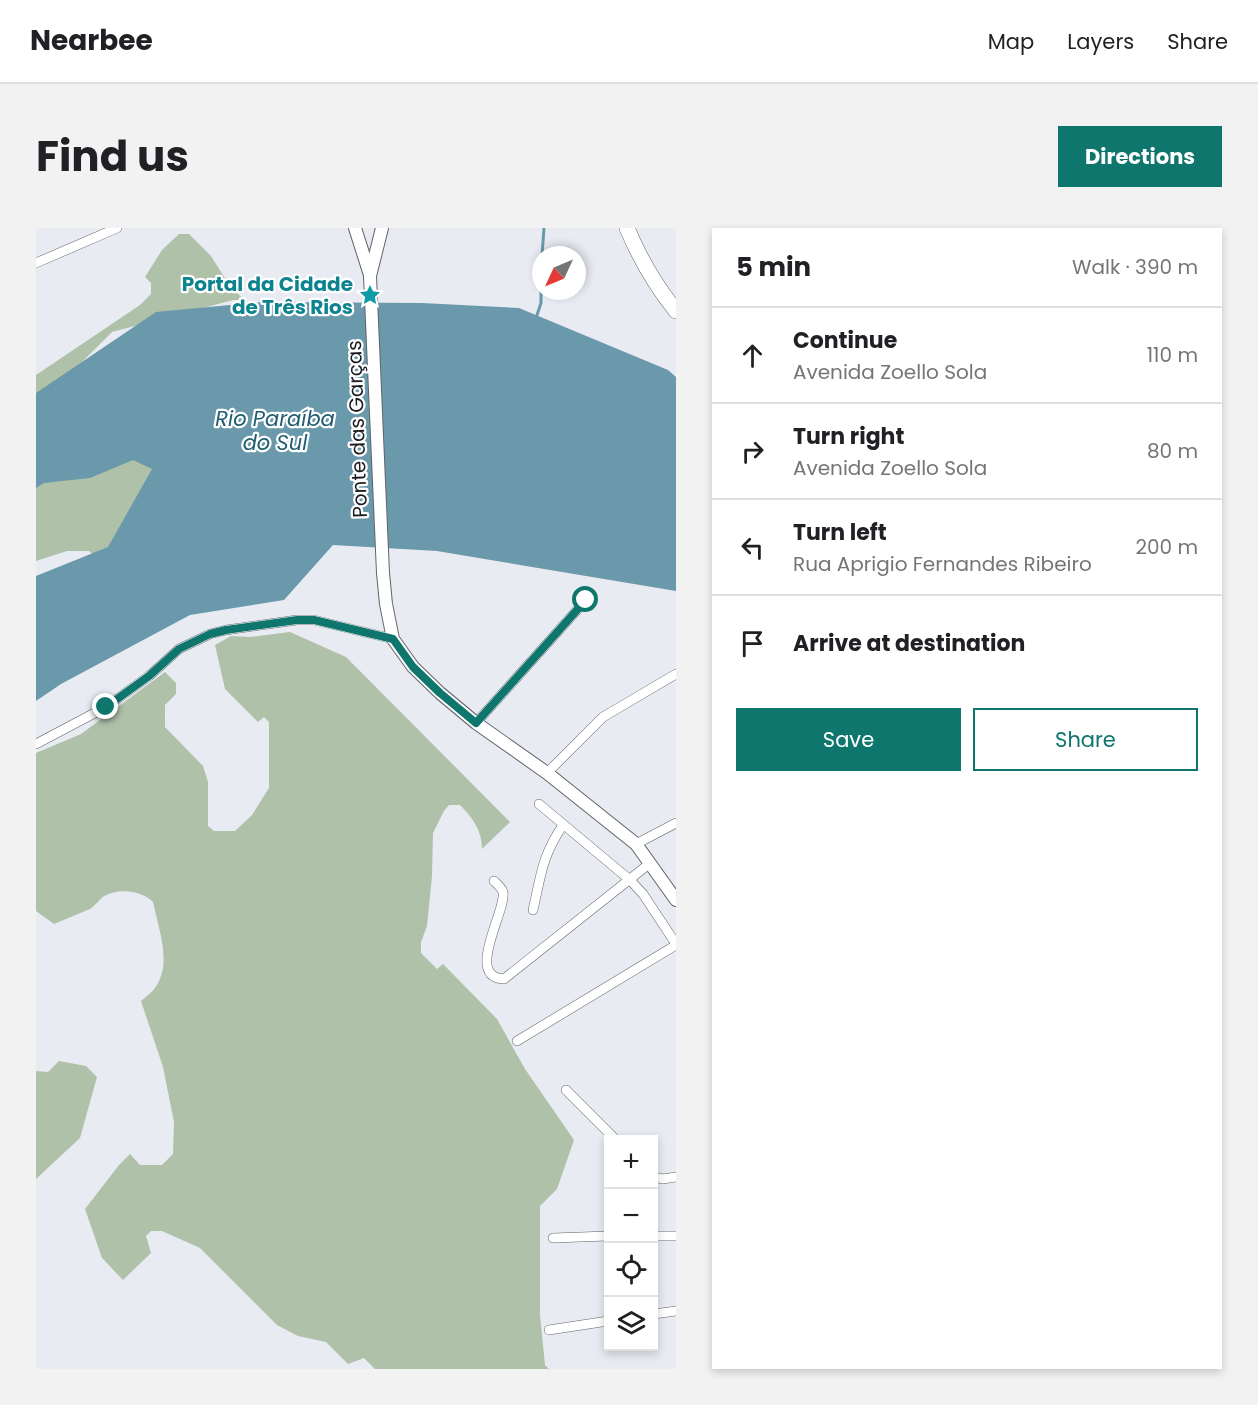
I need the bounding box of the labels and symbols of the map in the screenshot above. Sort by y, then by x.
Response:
north arrow [532,246,586,300]
place label: Portal da Cidade de Três Rios [182,270,353,321]
place icon: Portal da Cidade de Três Rios [358,283,382,307]
street label: Ponte das Garças [340,340,374,518]
water label: Rio Paraíba do Sul [215,404,335,457]
route start [572,586,598,612]
route end [92,693,118,719]

